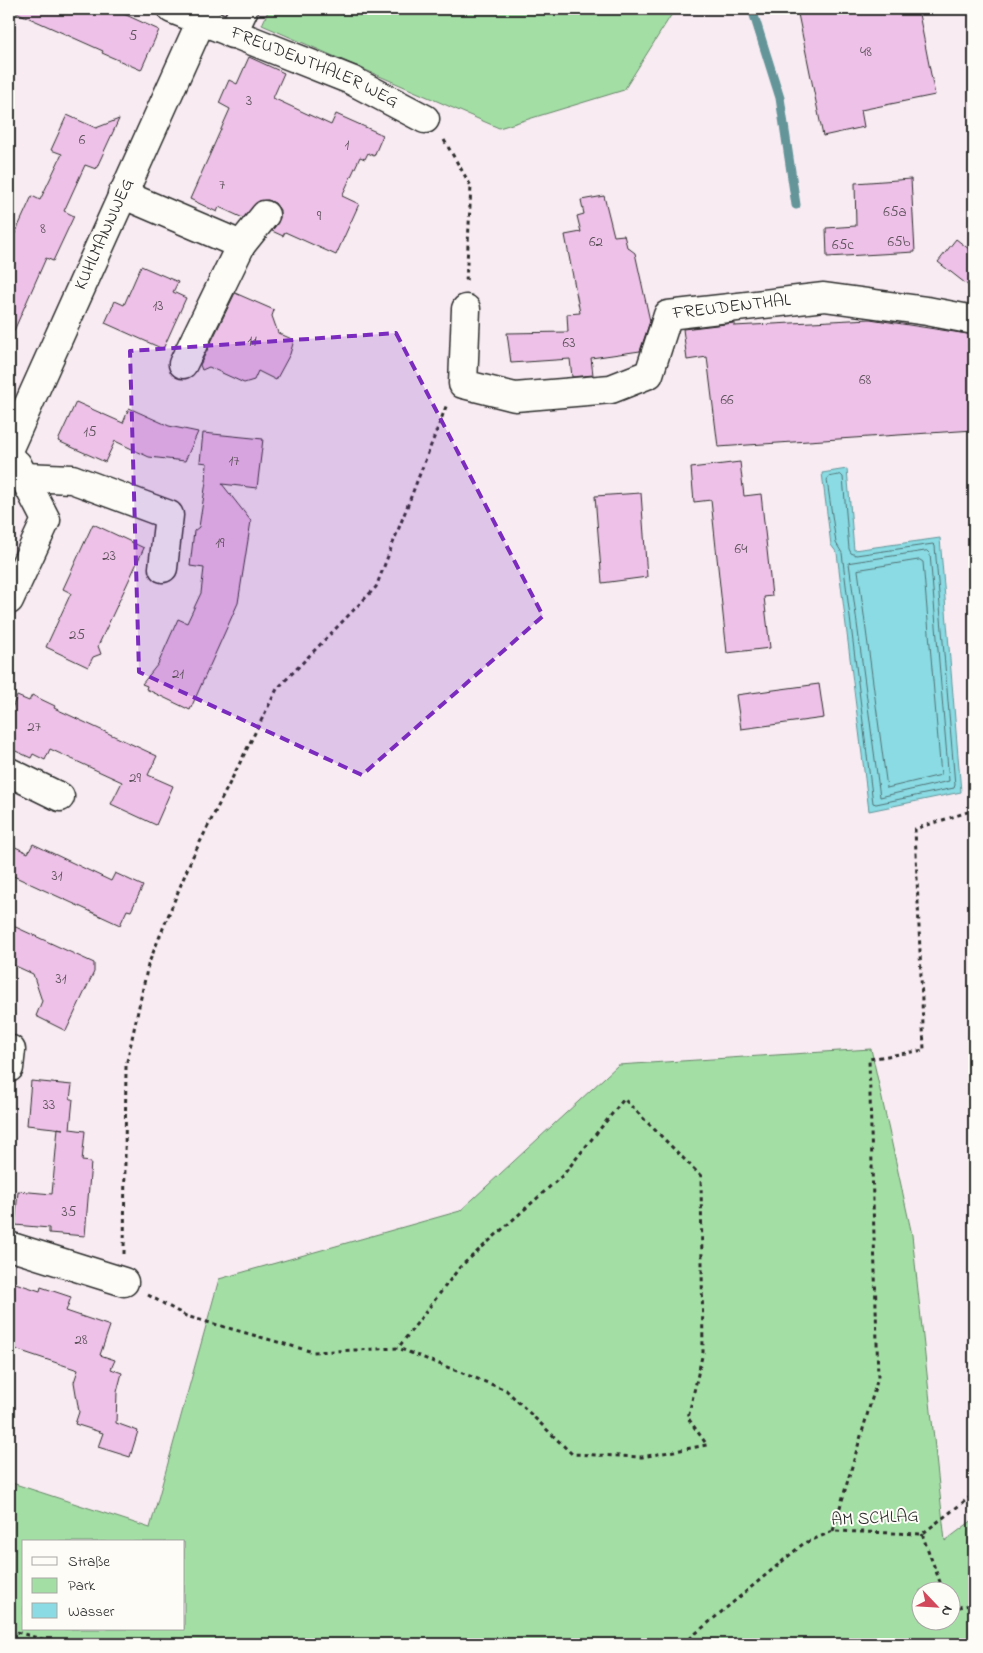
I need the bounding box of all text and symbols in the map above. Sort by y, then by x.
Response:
street label: FREUDENTHALER WEG [226,20,403,116]
house number: 5 [129,25,138,47]
house number: 48 [860,41,872,63]
house number: 3 [246,90,252,112]
house number: 6 [79,129,86,151]
house number: 1 [345,134,350,156]
house number: 7 [219,174,225,196]
street label: KUHLMANNWEG [69,175,141,295]
house number: 65a [883,201,907,223]
house number: 9 [317,205,322,227]
house number: 8 [40,218,46,240]
house number: 62 [589,231,604,253]
house number: 65b [887,231,911,253]
house number: 65c [832,234,854,256]
street label: FREUDENTHAL [670,288,793,327]
house number: 13 [153,295,163,317]
house number: 11 [247,330,257,352]
house number: 63 [563,332,575,354]
house number: 68 [859,369,871,391]
house number: 66 [720,389,734,411]
house number: 15 [83,421,97,443]
house number: 17 [229,450,239,472]
house number: 19 [215,532,225,554]
house number: 64 [735,538,747,560]
house number: 23 [102,545,116,567]
house number: 25 [69,624,85,646]
house number: 21 [172,663,184,685]
house number: 27 [27,716,41,738]
house number: 29 [129,767,141,789]
house number: 31 [52,865,63,887]
house number: 31 [56,968,67,990]
house number: 33 [43,1094,55,1116]
house number: 35 [62,1201,77,1223]
house number: 28 [74,1329,88,1351]
street label: AM SCHLAG [831,1504,919,1534]
legend [22,1540,185,1630]
text: Straße [68,1551,110,1573]
text: Park [68,1575,96,1597]
north arrow [910,1580,960,1630]
text: Wasser [68,1601,115,1623]
text: N [935,1602,958,1620]

